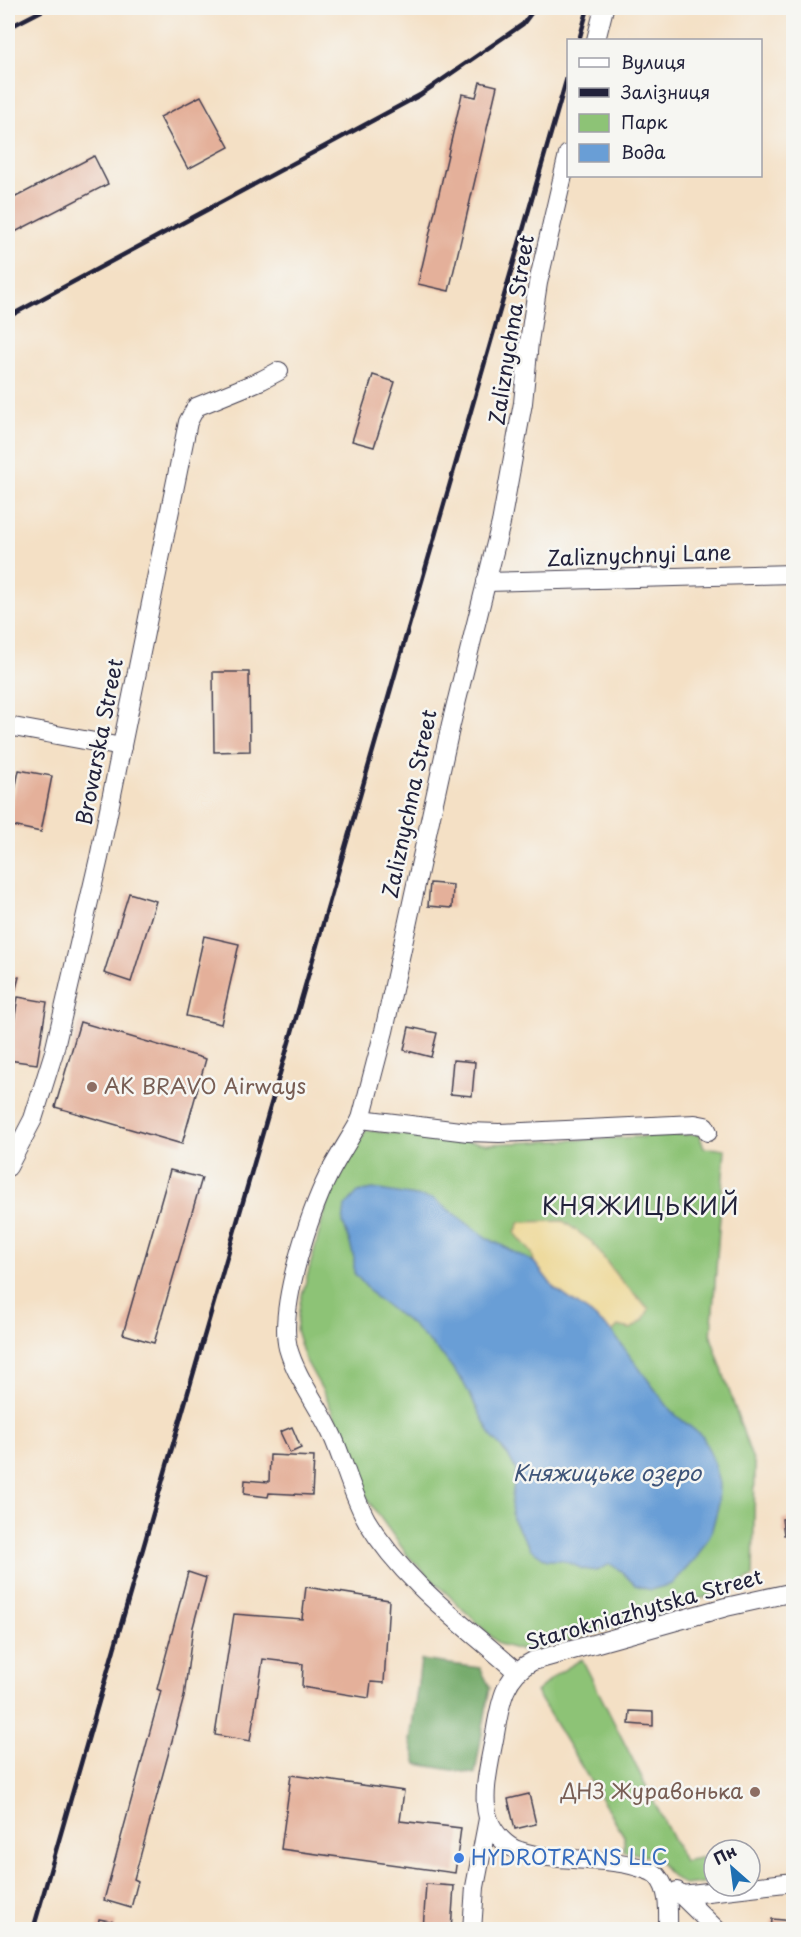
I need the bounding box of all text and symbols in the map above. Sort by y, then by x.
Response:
legend [567,39,762,177]
text: Вулиця [621,48,686,75]
text: Залізниця [620,78,710,105]
text: Парк [621,108,668,135]
text: Вода [621,138,666,165]
street label: Zaliznychna Street [479,232,541,427]
street label: Zaliznychnyi Lane [546,535,732,573]
street label: Brovarska Street [66,655,130,828]
street label: Zaliznychna Street [372,706,444,901]
place label: АК BRAVO Airways [104,1069,306,1101]
marker: АК BRAVO Airways [85,1080,99,1094]
district label: КНЯЖИЦЬКИЙ [542,1187,740,1223]
water label: Княжицьке озеро [513,1455,703,1488]
street label: Starokniazhytska Street [521,1559,766,1657]
place label: ДНЗ Журавонька [560,1774,743,1806]
marker: ДНЗ Журавонька [748,1785,762,1799]
north arrow [702,1838,762,1898]
text: Пн [709,1838,740,1870]
place label: HYDROTRANS LLC [471,1840,668,1872]
marker: HYDROTRANS LLC [452,1851,466,1865]

